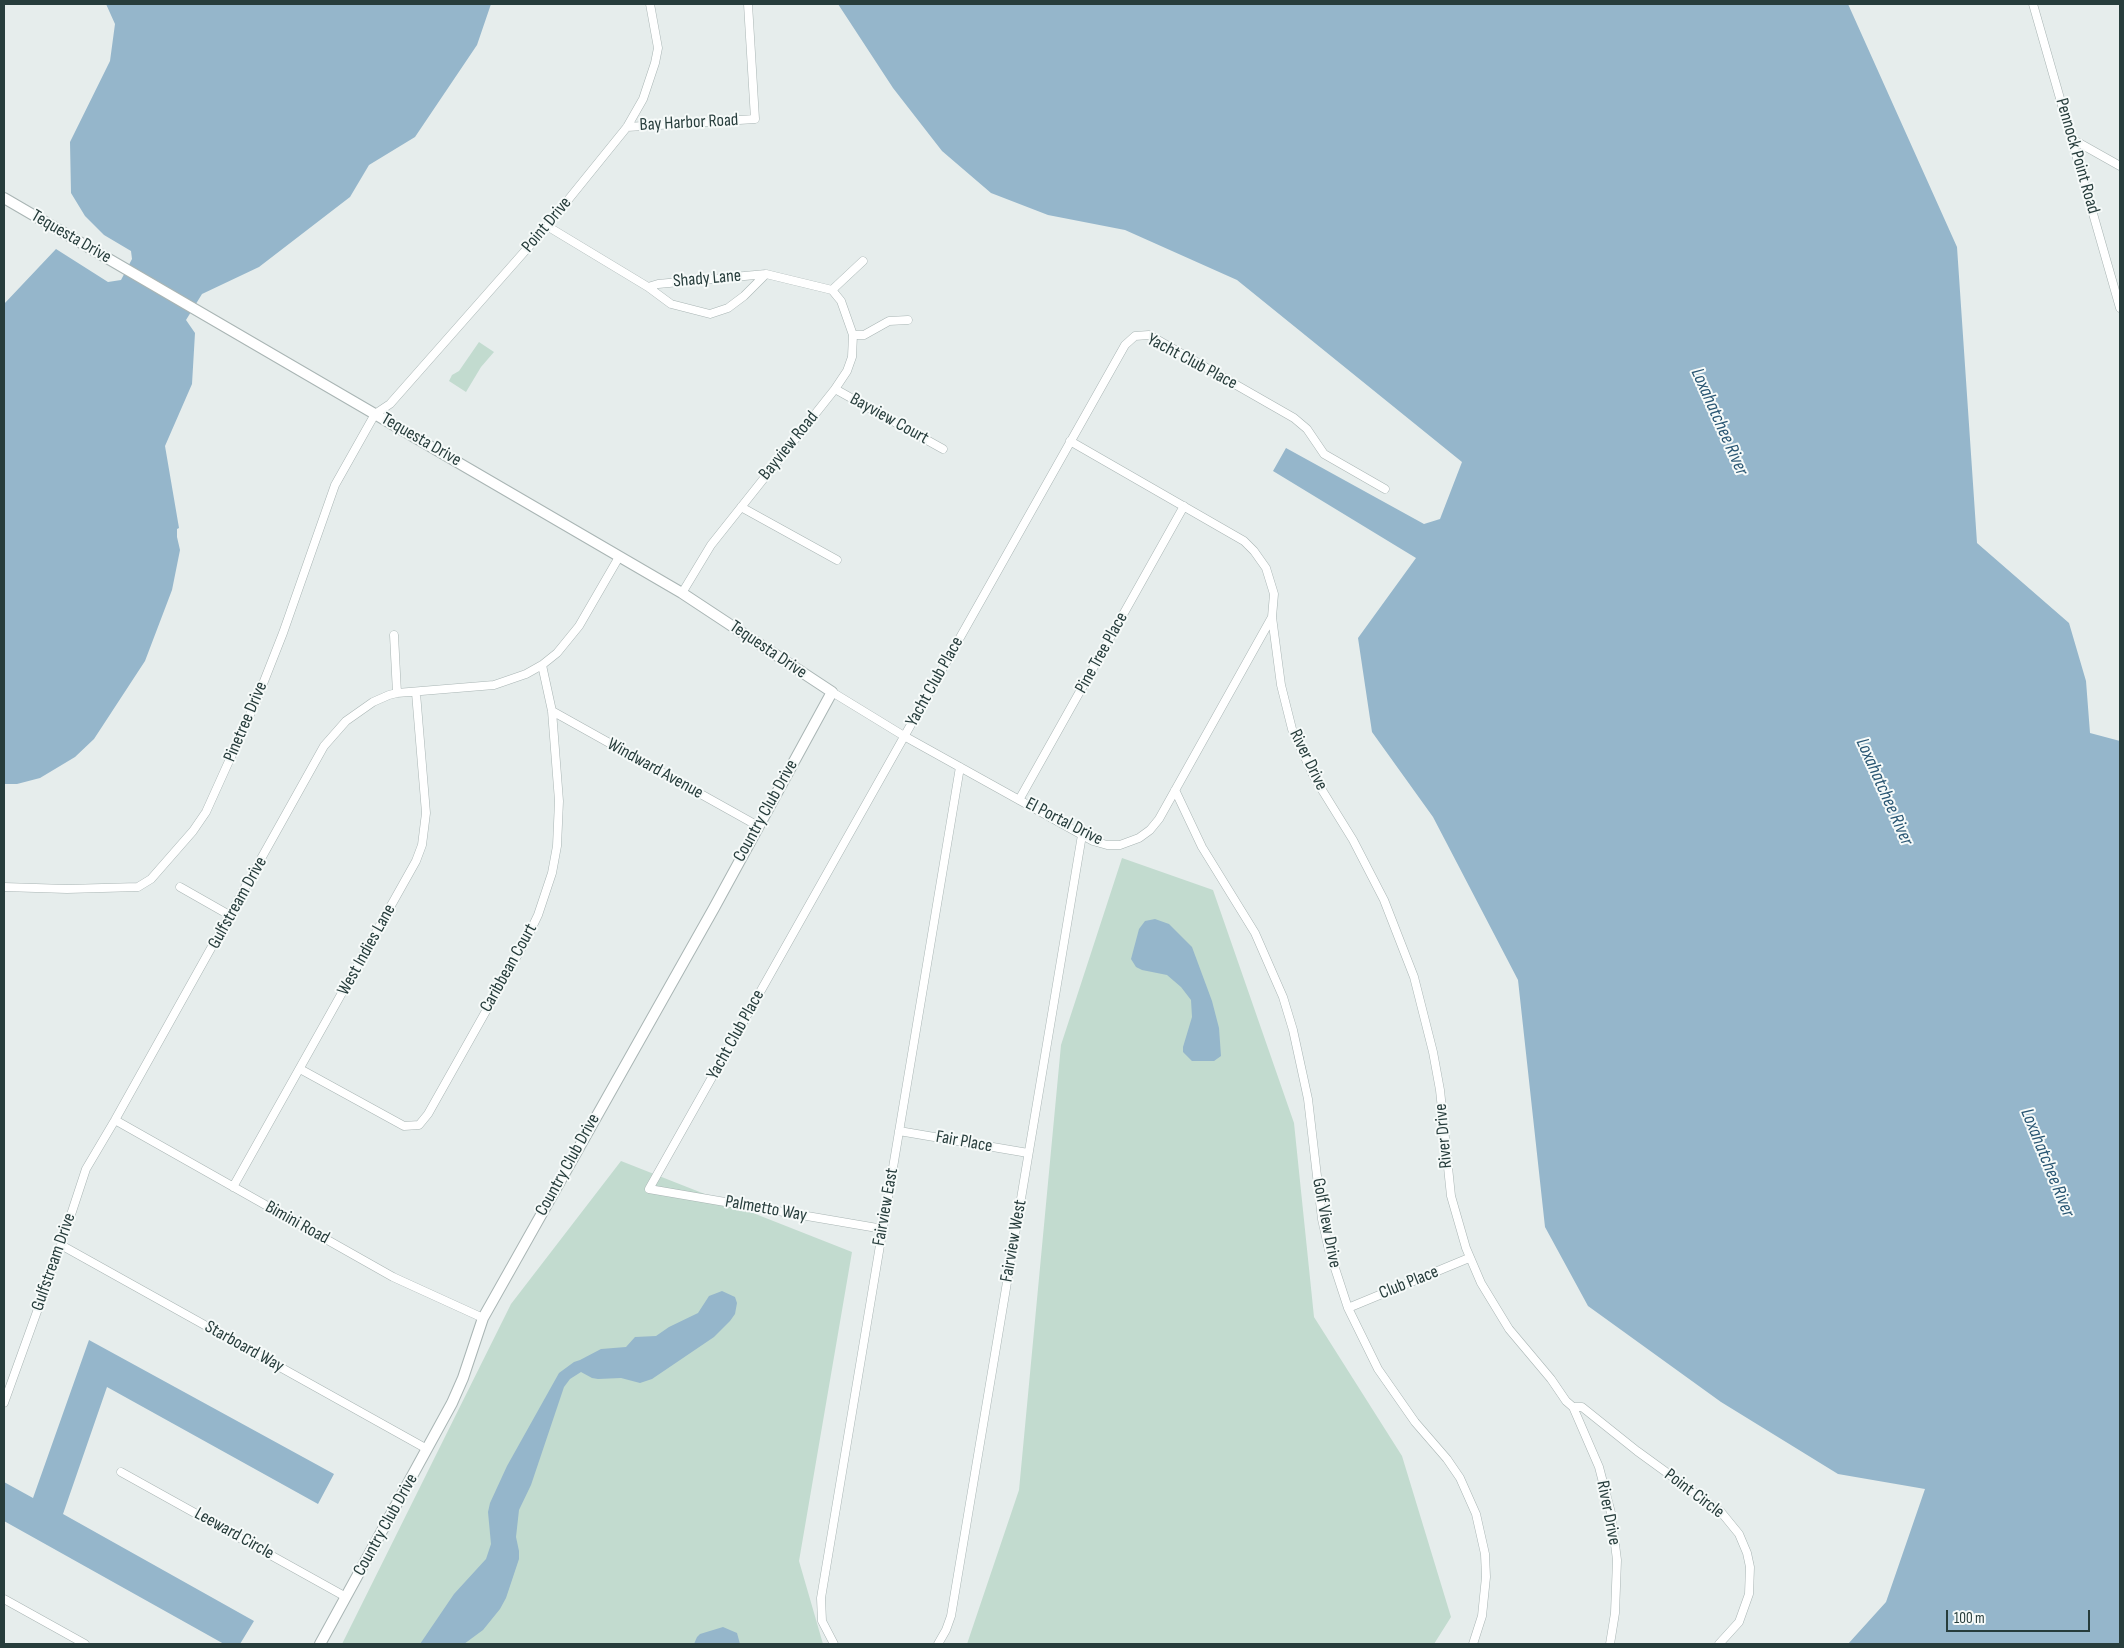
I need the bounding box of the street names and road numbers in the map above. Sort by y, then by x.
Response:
street label: Pennock Point Road [2050,96,2104,216]
street label: Bay Harbor Road [639,110,739,136]
street label: Point Drive [518,193,576,257]
street label: Tequesta Drive [27,205,115,269]
street label: Shady Lane [672,265,742,293]
street label: Yacht Club Place [1143,329,1241,395]
street label: Bayview Court [846,389,932,449]
street label: Bayview Road [755,407,823,485]
street label: Tequesta Drive [377,408,465,472]
street label: Pine Tree Place [1071,609,1133,697]
street label: Tequesta Drive [725,616,811,684]
street label: Yacht Club Place [902,633,968,731]
street label: Pinetree Drive [219,679,273,765]
street label: River Drive [1284,726,1332,794]
street label: Windward Avenue [603,734,707,804]
street label: Country Club Drive [729,756,803,866]
street label: El Portal Drive [1022,793,1106,851]
street label: Gulfstream Drive [204,853,272,953]
street label: West Indies Lane [333,901,401,999]
street label: Caribbean Court [476,920,542,1016]
street label: Yacht Club Place [703,986,769,1084]
street label: River Drive [1430,1103,1458,1169]
street label: Country Club Drive [531,1110,605,1220]
street label: Fair Place [934,1126,994,1158]
street label: Fairview East [869,1166,903,1248]
street label: Golf View Drive [1307,1176,1345,1270]
street label: Palmetto Way [723,1191,809,1227]
street label: Bimini Road [261,1197,333,1249]
street label: Fairview West [996,1198,1032,1284]
street label: Gulfstream Drive [27,1210,81,1314]
street label: Club Place [1376,1261,1442,1305]
street label: Starboard Way [201,1316,287,1378]
street label: Point Circle [1660,1465,1728,1523]
street label: Country Club Drive [349,1470,423,1580]
street label: River Drive [1591,1479,1625,1547]
street label: Leeward Circle [190,1503,278,1565]

